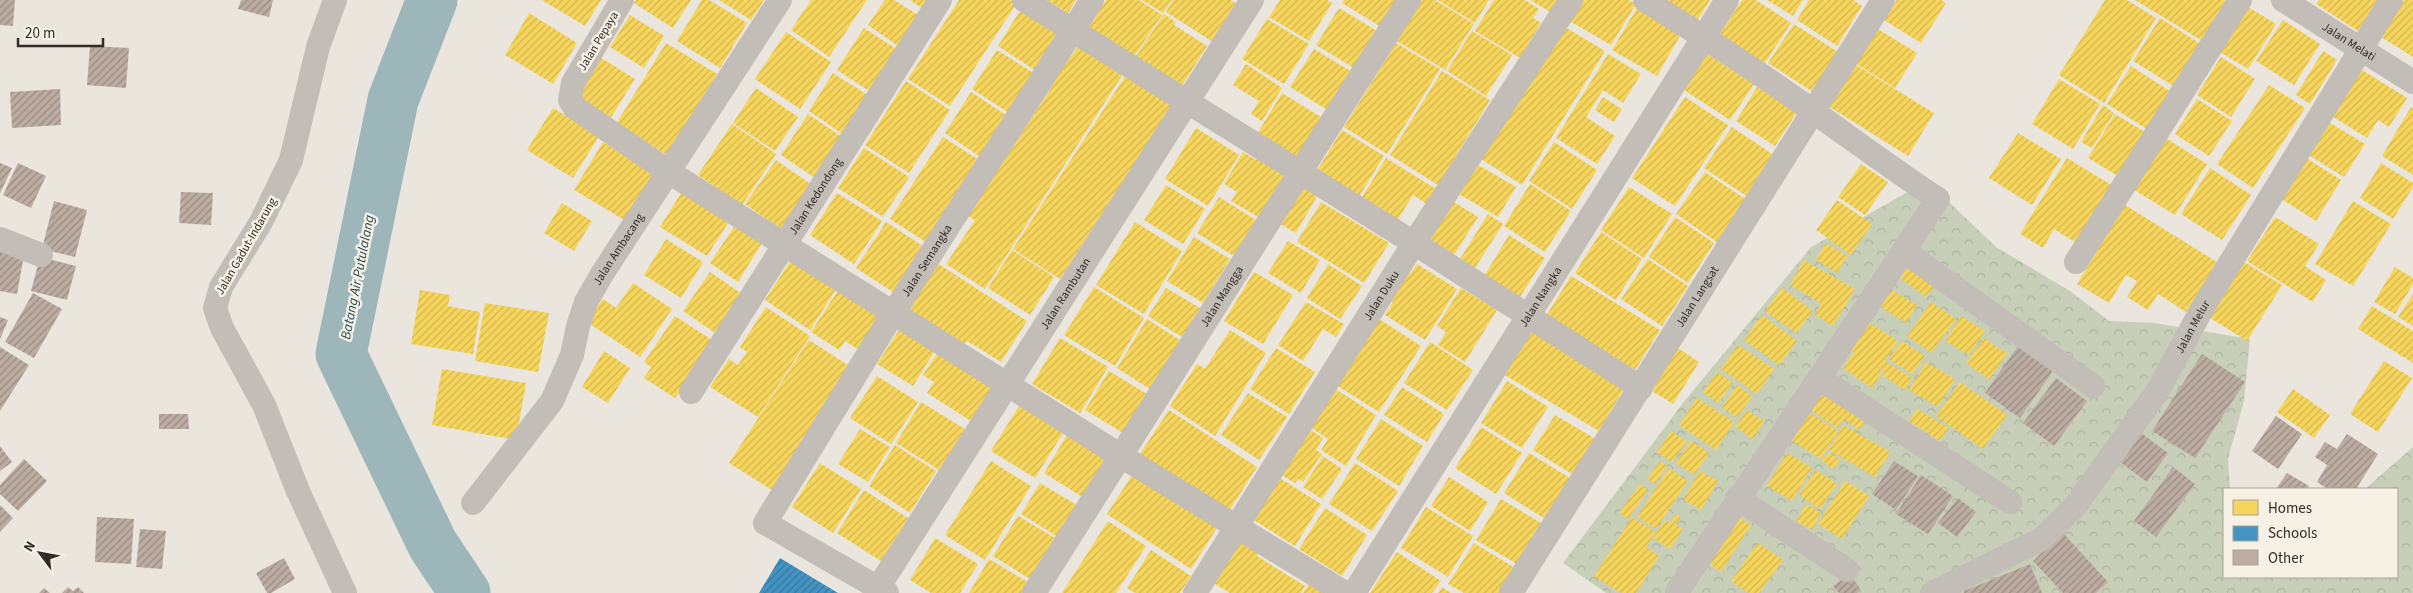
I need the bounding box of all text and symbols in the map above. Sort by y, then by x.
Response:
street label: Jalan Pepaya [574,8,623,74]
scale bar [18,15,102,47]
street label: Jalan Melati [2319,19,2379,65]
text: 20 m [25,23,55,44]
street label: Jalan Kedondong [785,155,847,238]
street label: Jalan Gadut-Indarung [212,194,281,298]
street label: Jalan Ambacang [589,210,648,289]
water label: Batang Air Putulalang [336,213,380,341]
street label: Jalan Semangka [898,221,956,300]
street label: Jalan Rambutan [1036,254,1095,333]
street label: Jalan Mangga [1196,263,1248,330]
street label: Jalan Langsat [1672,263,1723,331]
street label: Jalan Nangka [1515,264,1566,330]
street label: Jalan Duku [1360,267,1404,324]
street label: Jalan Melur [2171,296,2215,357]
legend [2223,488,2398,578]
text: Homes [2268,498,2312,519]
text: Schools [2268,523,2317,544]
north arrow [15,528,65,578]
text: N [19,537,41,556]
text: Other [2268,548,2305,569]

